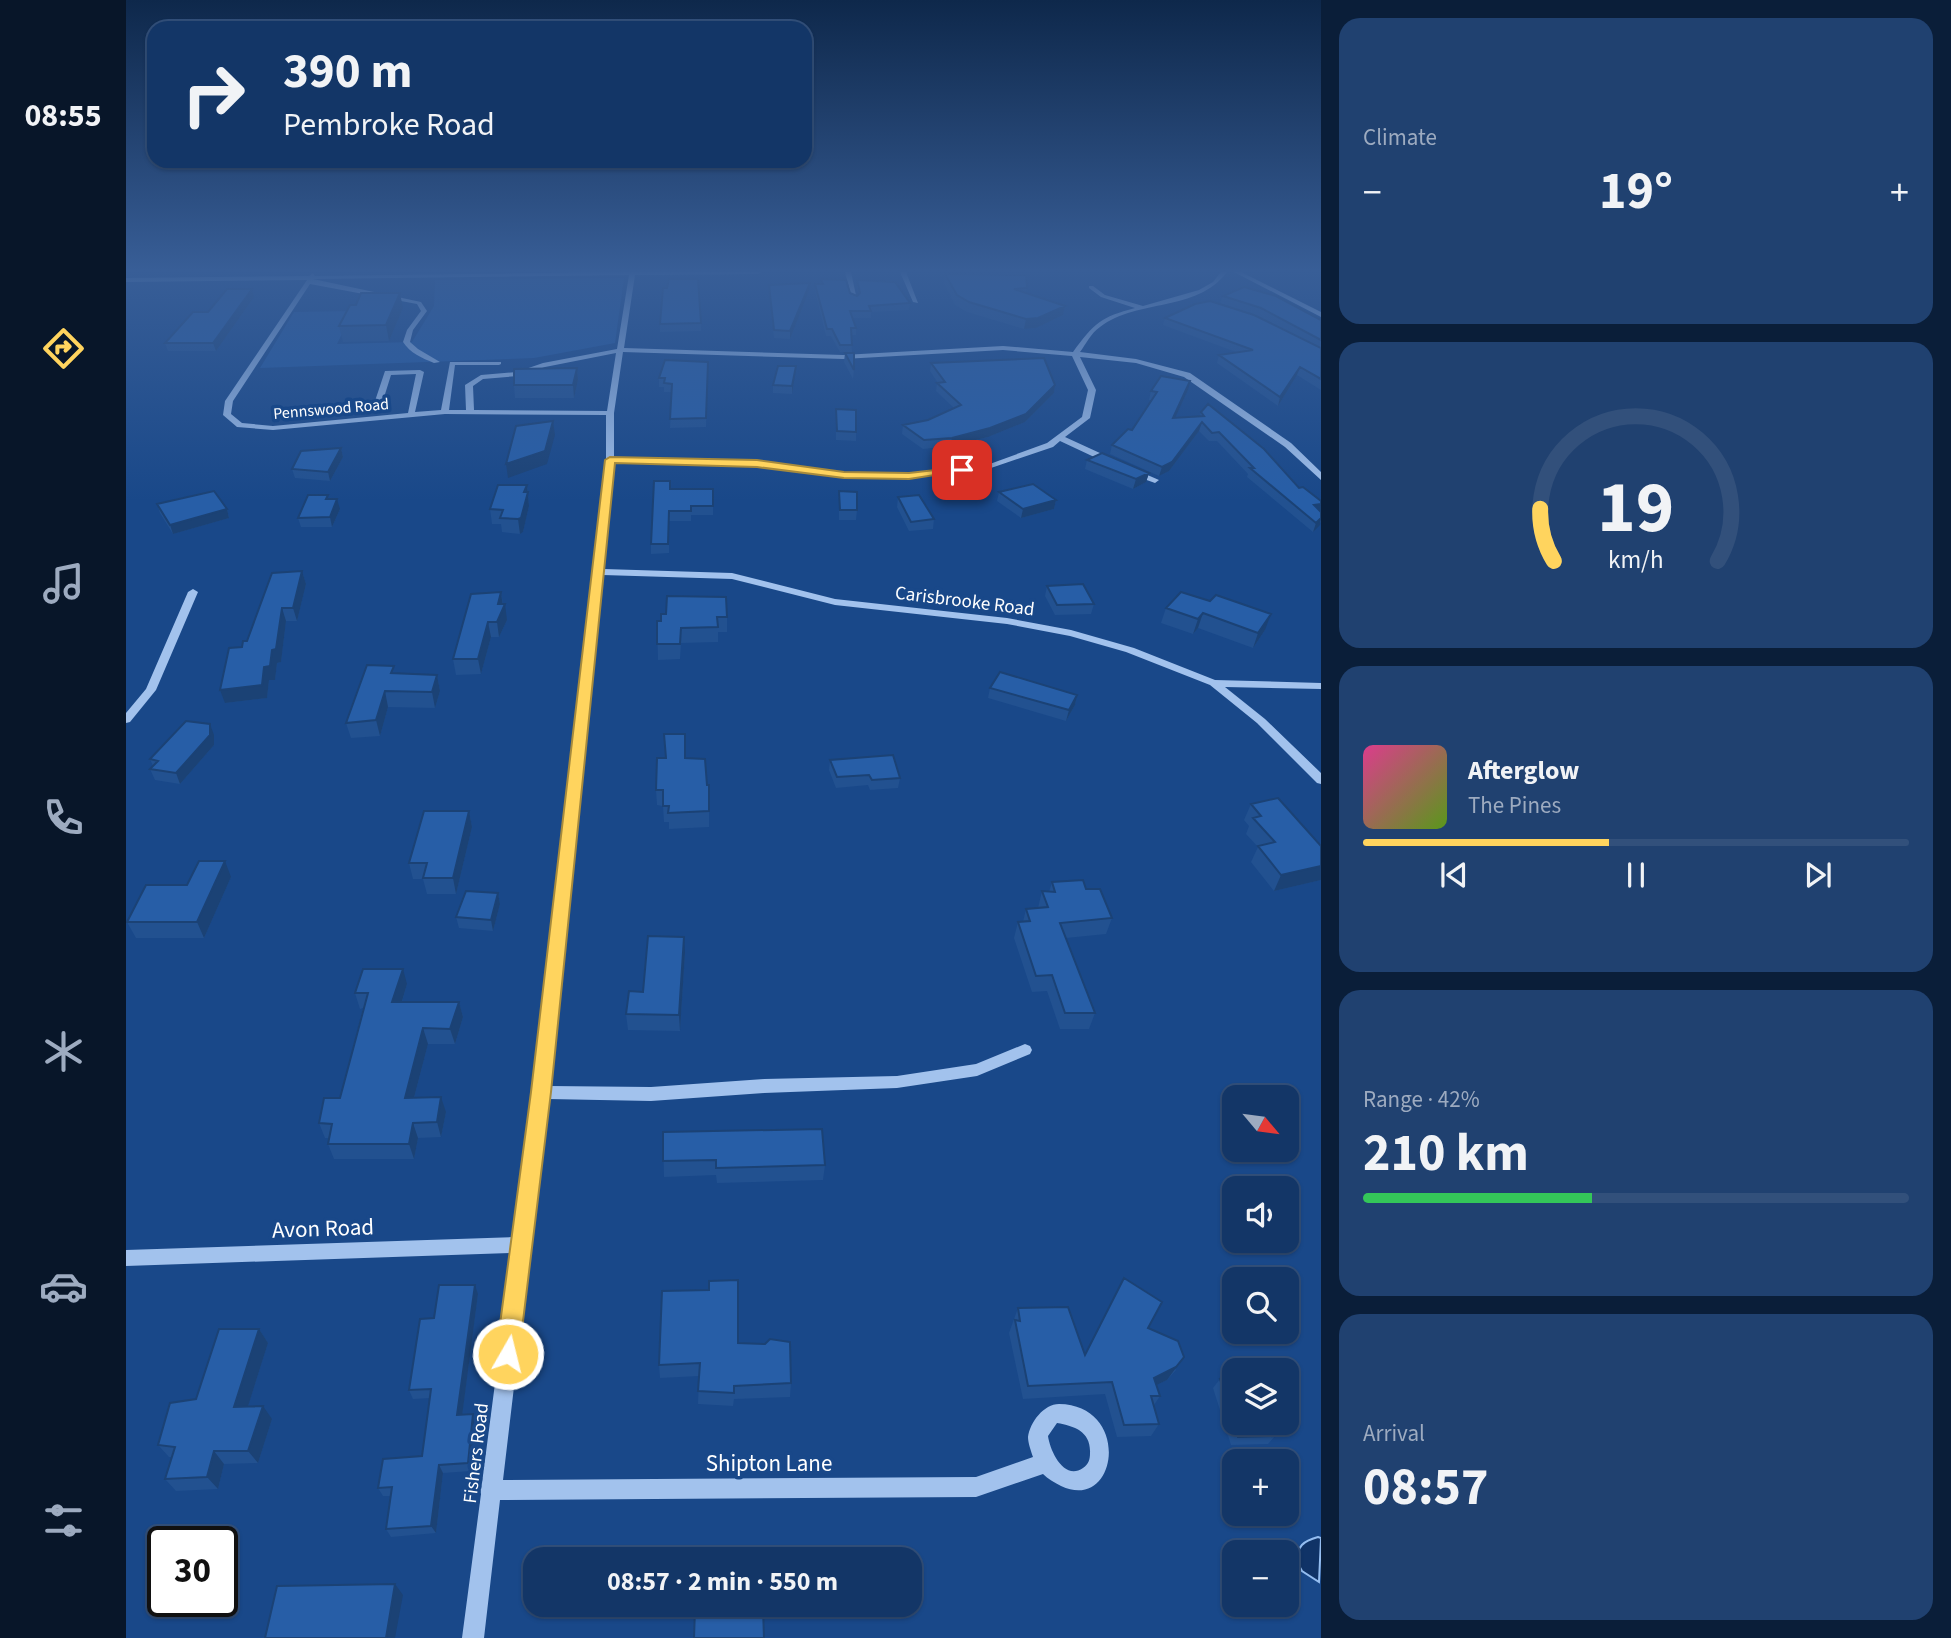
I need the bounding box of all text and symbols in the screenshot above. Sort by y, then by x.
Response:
text: 390 m [283,37,412,107]
icon: right [168,49,259,140]
text: 08:55 [24,93,102,139]
text: Pembroke Road [283,102,495,148]
text: Climate [1363,121,1437,154]
text: 19° [1599,155,1673,229]
text: − [1363,166,1382,220]
text: + [1890,166,1909,220]
icon: directions [39,324,88,373]
street label: Pennswood Road [272,393,390,425]
pin [932,440,992,500]
icon: arrive [943,451,981,489]
text: 19 [1598,456,1674,560]
text: km/h [1608,542,1664,578]
icon: music [39,559,88,608]
street label: Carisbrooke Road [894,580,1036,623]
text: Afterglow [1468,752,1579,789]
text: The Pines [1468,789,1561,822]
icon: phone [39,793,88,842]
icon: previous [1435,856,1473,894]
icon: pause [1617,856,1655,894]
icon: next [1799,856,1837,894]
icon: climate [39,1027,88,1076]
text: Range · 42% [1363,1083,1480,1116]
north arrow [1222,1085,1298,1162]
map controls [1222,1085,1299,1617]
text: 210 km [1363,1117,1529,1191]
button: sound [1222,1176,1299,1253]
street label: Avon Road [271,1210,375,1247]
icon: car [39,1262,88,1311]
button: search [1222,1267,1299,1344]
position arrow [471,1317,545,1391]
button: layers [1222,1358,1299,1435]
street label: Fishers Road [457,1401,496,1505]
text: Arrival [1363,1417,1425,1450]
street label: Shipton Lane [706,1447,832,1480]
button: + [1222,1449,1299,1526]
text: 08:57 [1363,1451,1488,1525]
icon: filters [39,1496,88,1545]
speed limit sign: 30 [147,1526,238,1617]
button: − [1222,1540,1299,1617]
text: 08:57 · 2 min · 550 m [607,1563,838,1600]

